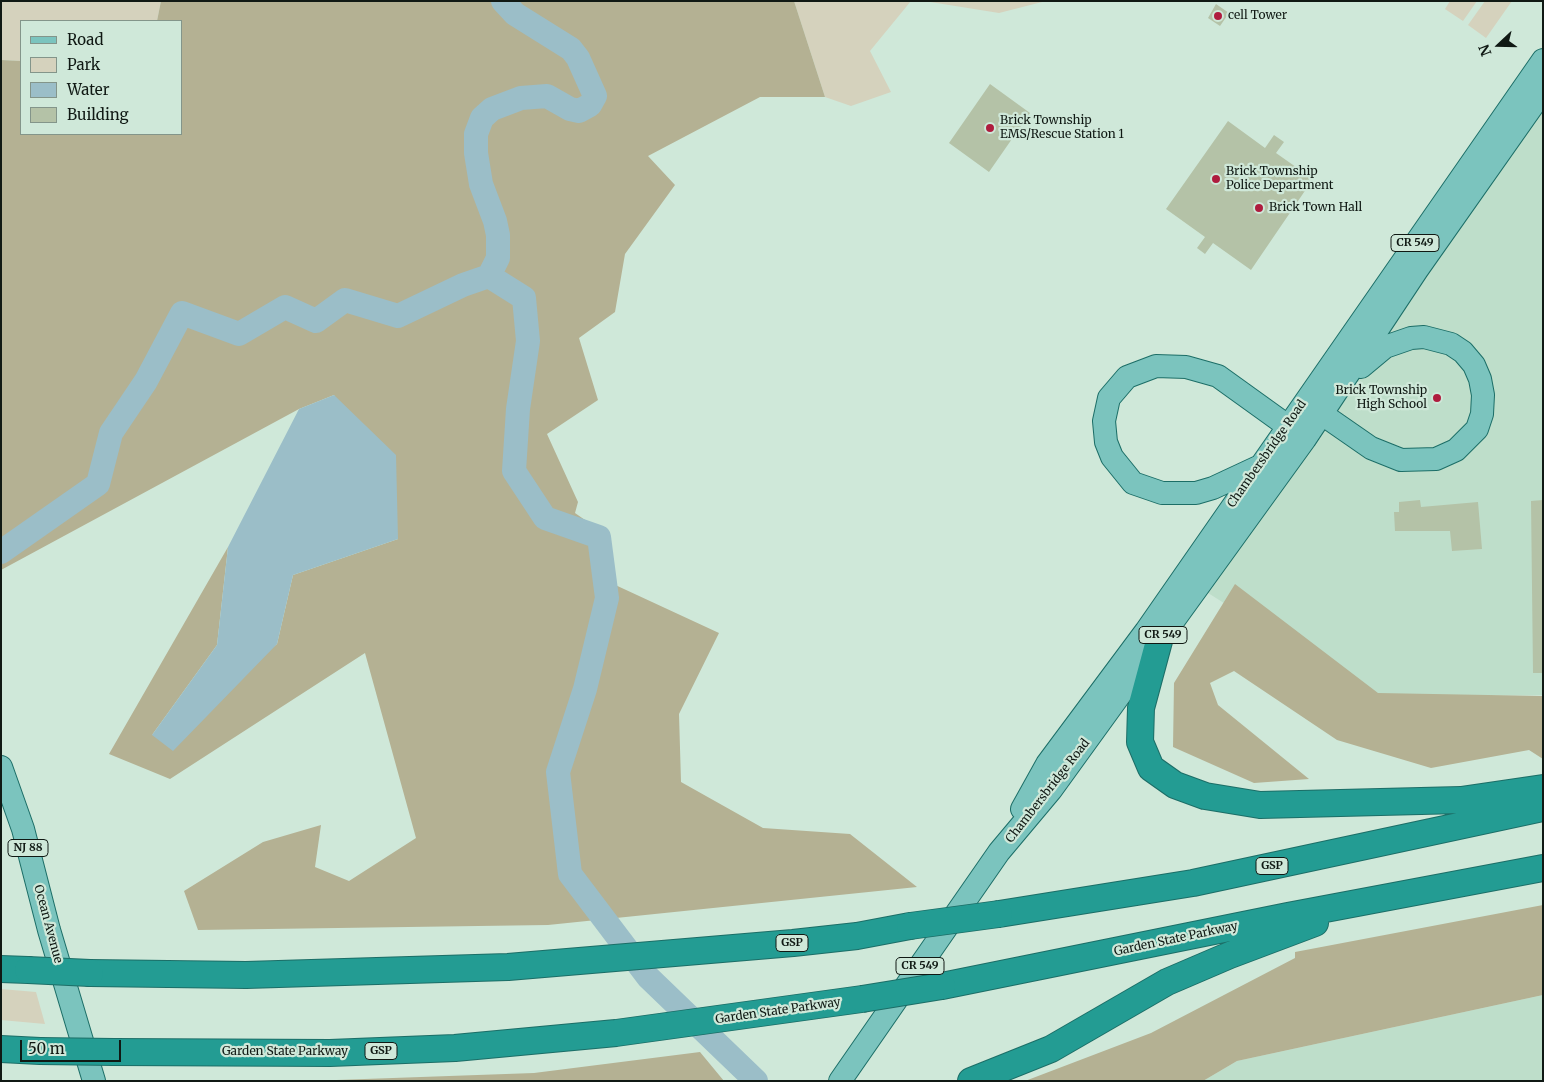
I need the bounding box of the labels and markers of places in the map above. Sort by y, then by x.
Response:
place label: cell Tower [1228,9,1287,23]
marker: cell Tower [1212,10,1224,22]
place label: Brick Township EMS/Rescue Station 1 [1000,114,1124,142]
marker: Brick Township EMS/Rescue Station 1 [984,122,996,134]
place label: Brick Township Police Department [1226,165,1333,193]
marker: Brick Township Police Department [1210,173,1222,185]
place label: Brick Town Hall [1269,201,1362,215]
marker: Brick Town Hall [1253,202,1265,214]
place label: Brick Township High School [1335,384,1427,412]
marker: Brick Township High School [1431,392,1443,404]

